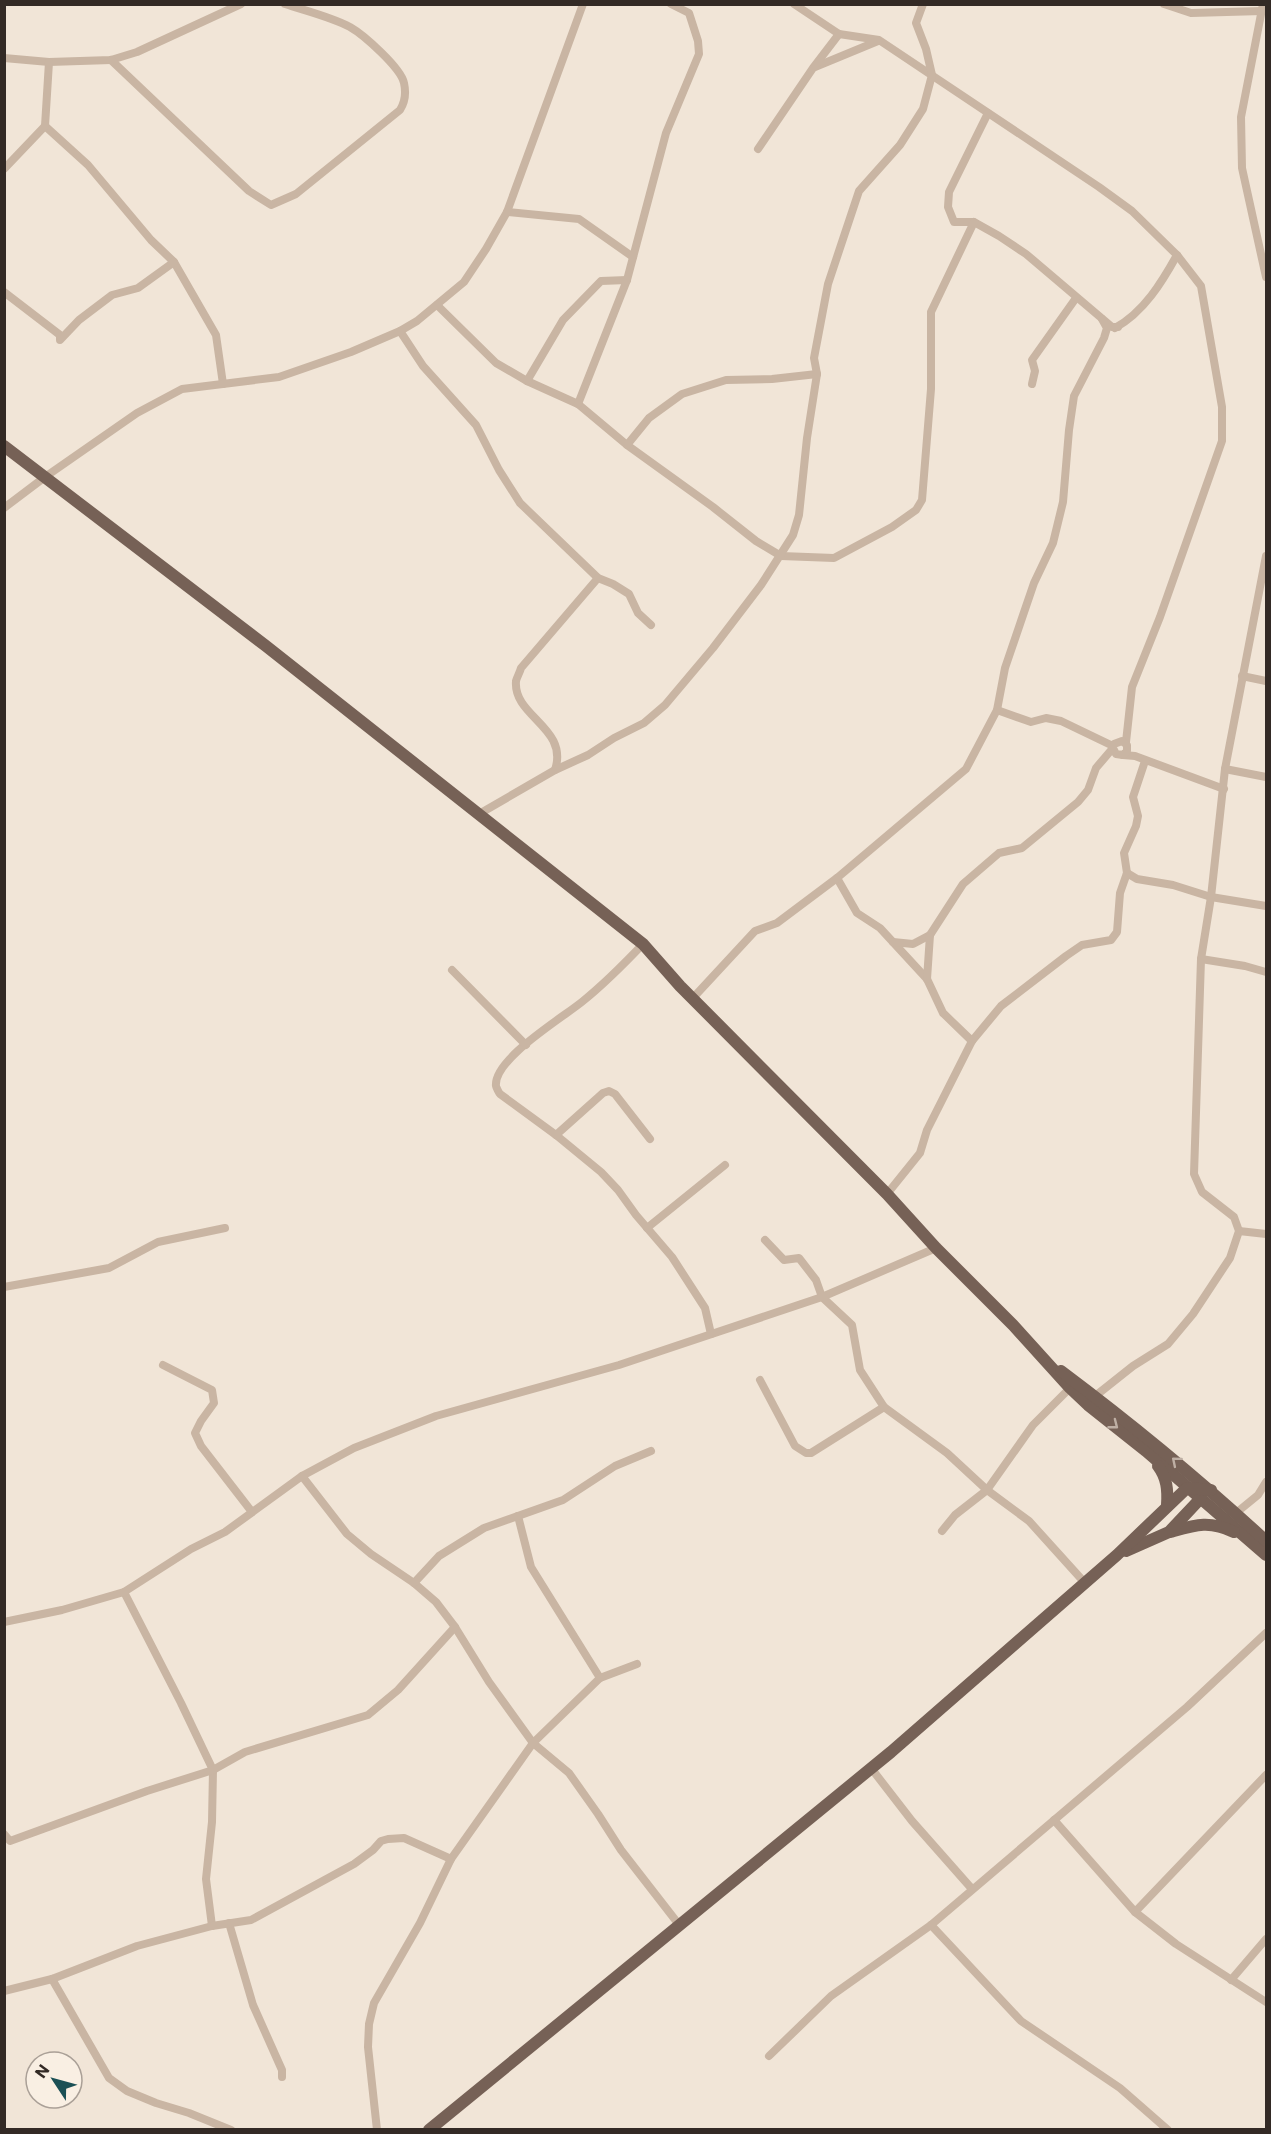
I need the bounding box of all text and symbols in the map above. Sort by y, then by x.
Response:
one-way arrow [1107,1417,1118,1428]
one-way arrow [1172,1457,1183,1468]
north arrow [24,2050,84,2110]
text: N [30,2060,53,2081]

